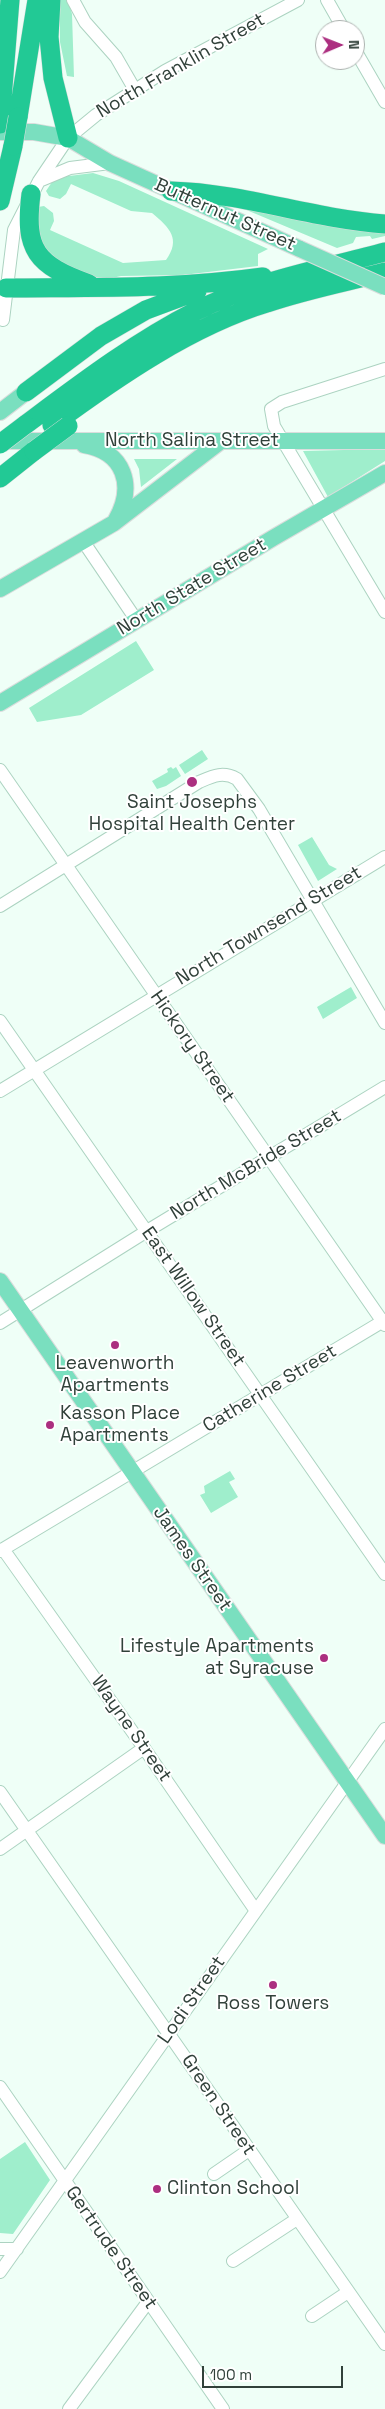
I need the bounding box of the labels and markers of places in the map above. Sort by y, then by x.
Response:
marker: Saint Josephs Hospital Health Center [185,775,199,789]
place label: Saint Josephs Hospital Health Center [89,792,295,836]
marker: Leavenworth Apartments [109,1339,121,1351]
place label: Leavenworth Apartments [56,1353,174,1397]
place label: Kasson Place Apartments [60,1403,180,1447]
marker: Kasson Place Apartments [44,1419,56,1431]
place label: Lifestyle Apartments at Syracuse [120,1636,314,1680]
marker: Lifestyle Apartments at Syracuse [318,1652,330,1664]
marker: Ross Towers [267,1979,279,1991]
place label: Ross Towers [217,1993,329,2015]
place label: Clinton School [167,2178,299,2200]
marker: Clinton School [151,2183,163,2195]

